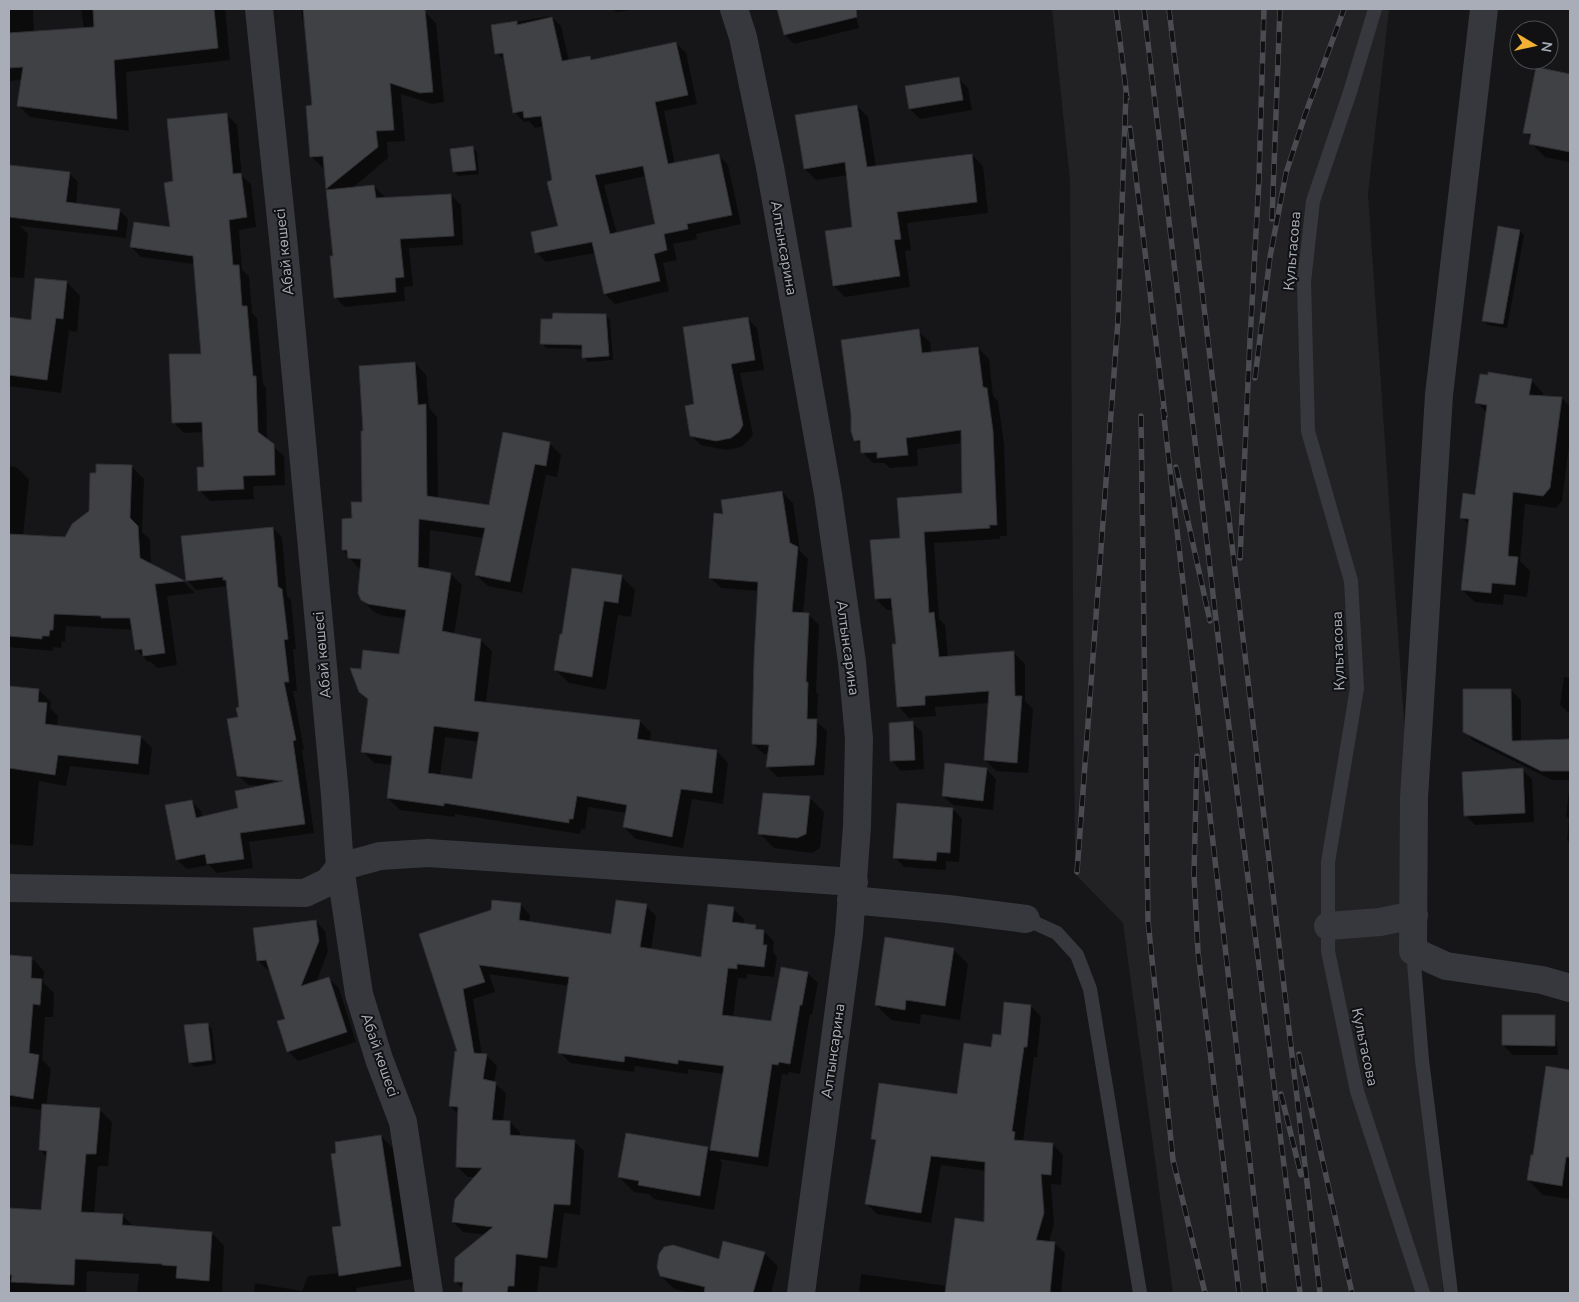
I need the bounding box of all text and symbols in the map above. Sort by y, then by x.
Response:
north arrow [1509,20,1559,70]
text: N [1536,40,1557,54]
street label: Алтынсарина [766,199,802,297]
street label: Абай көшесі [270,208,298,296]
street label: Культасова [1279,211,1305,291]
street label: Алтынсарина [831,599,865,697]
street label: Абай көшесі [308,611,336,699]
street label: Культасова [1327,611,1349,691]
street label: Алтынсарина [816,1002,850,1100]
street label: Культасова [1347,1006,1383,1088]
street label: Абай көшесі [356,1011,404,1099]

